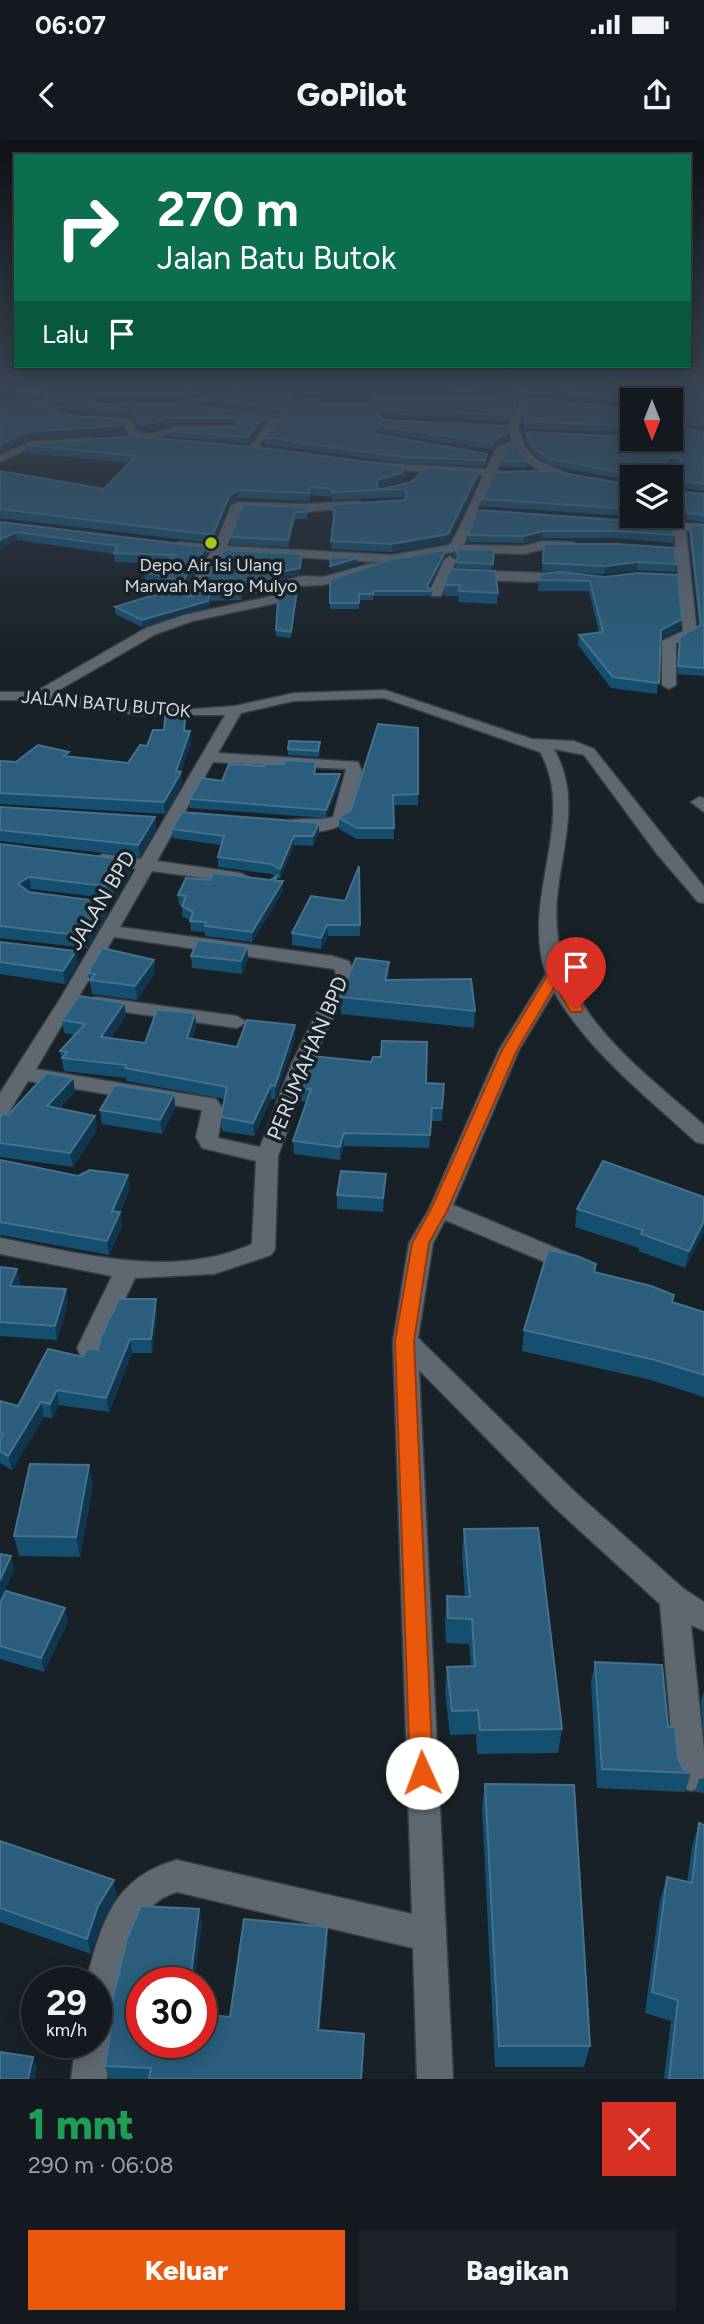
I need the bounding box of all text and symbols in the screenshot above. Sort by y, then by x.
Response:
text: 06:07 [35,9,106,41]
icon: back [28,76,66,114]
text: GoPilot [297,76,407,114]
icon: share [638,76,676,114]
text: 270 m [157,179,299,238]
icon: right [42,182,133,273]
text: Jalan Batu Butok [157,239,396,277]
icon: arrive [103,315,141,353]
text: Lalu [42,318,89,350]
north arrow [620,388,682,452]
map controls [620,388,683,528]
button: layers [620,465,683,528]
marker: Depo Air Isi Ulang Marwah Margo Mulyo [203,535,219,551]
place label: Depo Air Isi Ulang Marwah Margo Mulyo [125,554,297,597]
street label: JALAN BATU BUTOK [20,686,192,722]
street label: JALAN BPD [62,846,140,954]
pin [546,937,606,1009]
icon: arrive [557,948,595,986]
street label: PERUMAHAN BPD [261,972,353,1144]
position arrow [385,1736,459,1810]
speed limit sign: 30 [126,1967,217,2058]
text: 29 [46,1982,87,2024]
text: km/h [46,2019,87,2041]
text: 1 mnt [28,2099,134,2150]
button: close [602,2102,676,2176]
text: 290 m · 06:08 [28,2151,174,2179]
button: Keluar [28,2230,345,2310]
button: Bagikan [359,2230,676,2310]

